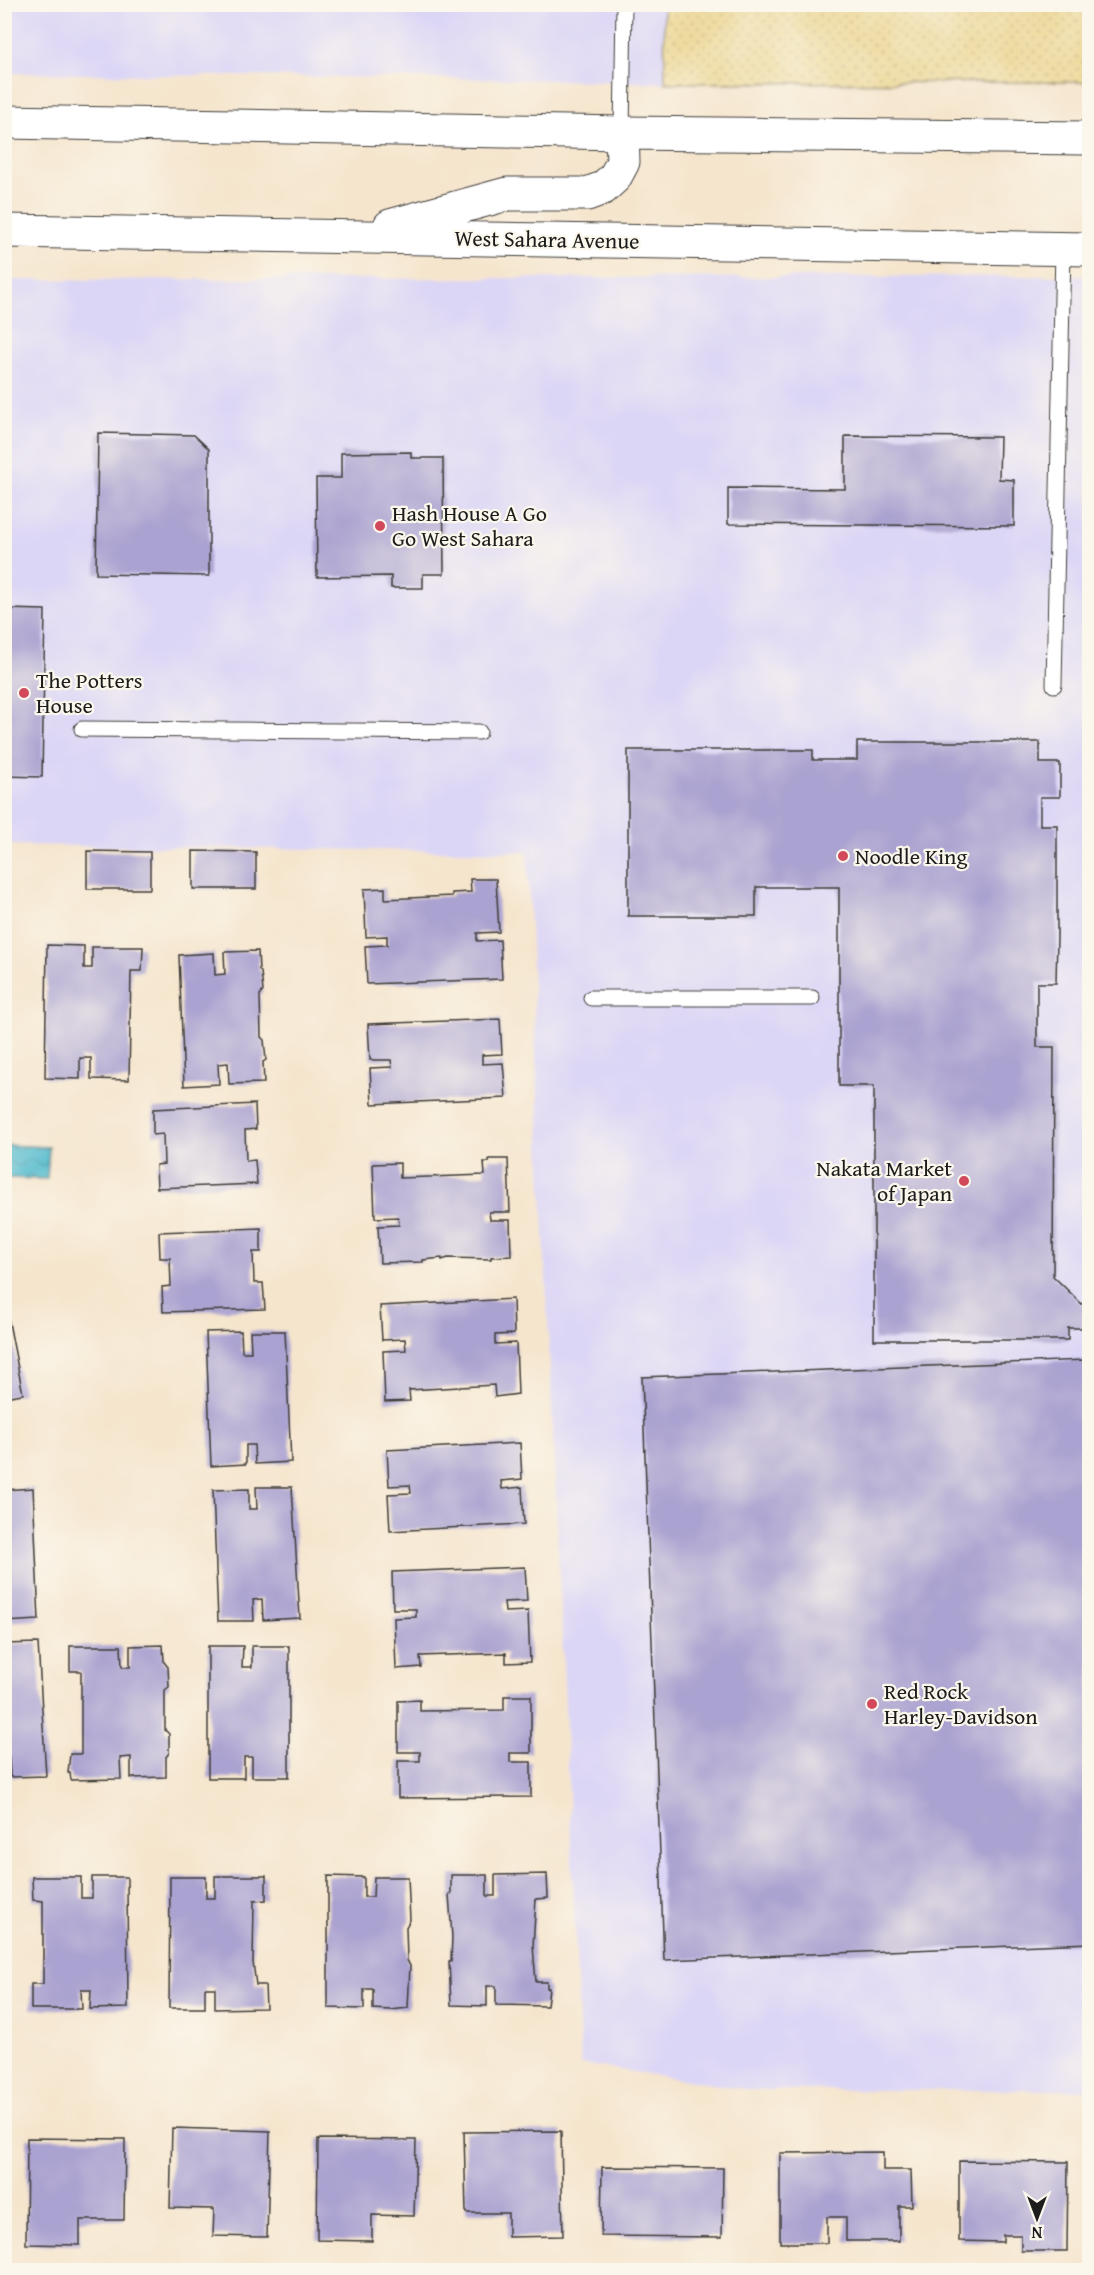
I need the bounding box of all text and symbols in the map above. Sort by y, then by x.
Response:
street label: West Sahara Avenue [454,221,640,257]
place label: Hash House A Go Go West Sahara [392,497,547,554]
marker: Hash House A Go Go West Sahara [373,519,387,533]
place label: The Potters House [36,664,143,721]
marker: The Potters House [17,686,31,700]
place label: Noodle King [855,840,967,872]
marker: Noodle King [836,849,850,863]
place label: Nakata Market of Japan [816,1152,953,1209]
marker: Nakata Market of Japan [957,1174,971,1188]
place label: Red Rock Harley-Davidson [884,1675,1038,1732]
marker: Red Rock Harley-Davidson [865,1697,879,1711]
north arrow [1007,2188,1067,2248]
text: N [1031,2221,1042,2245]

